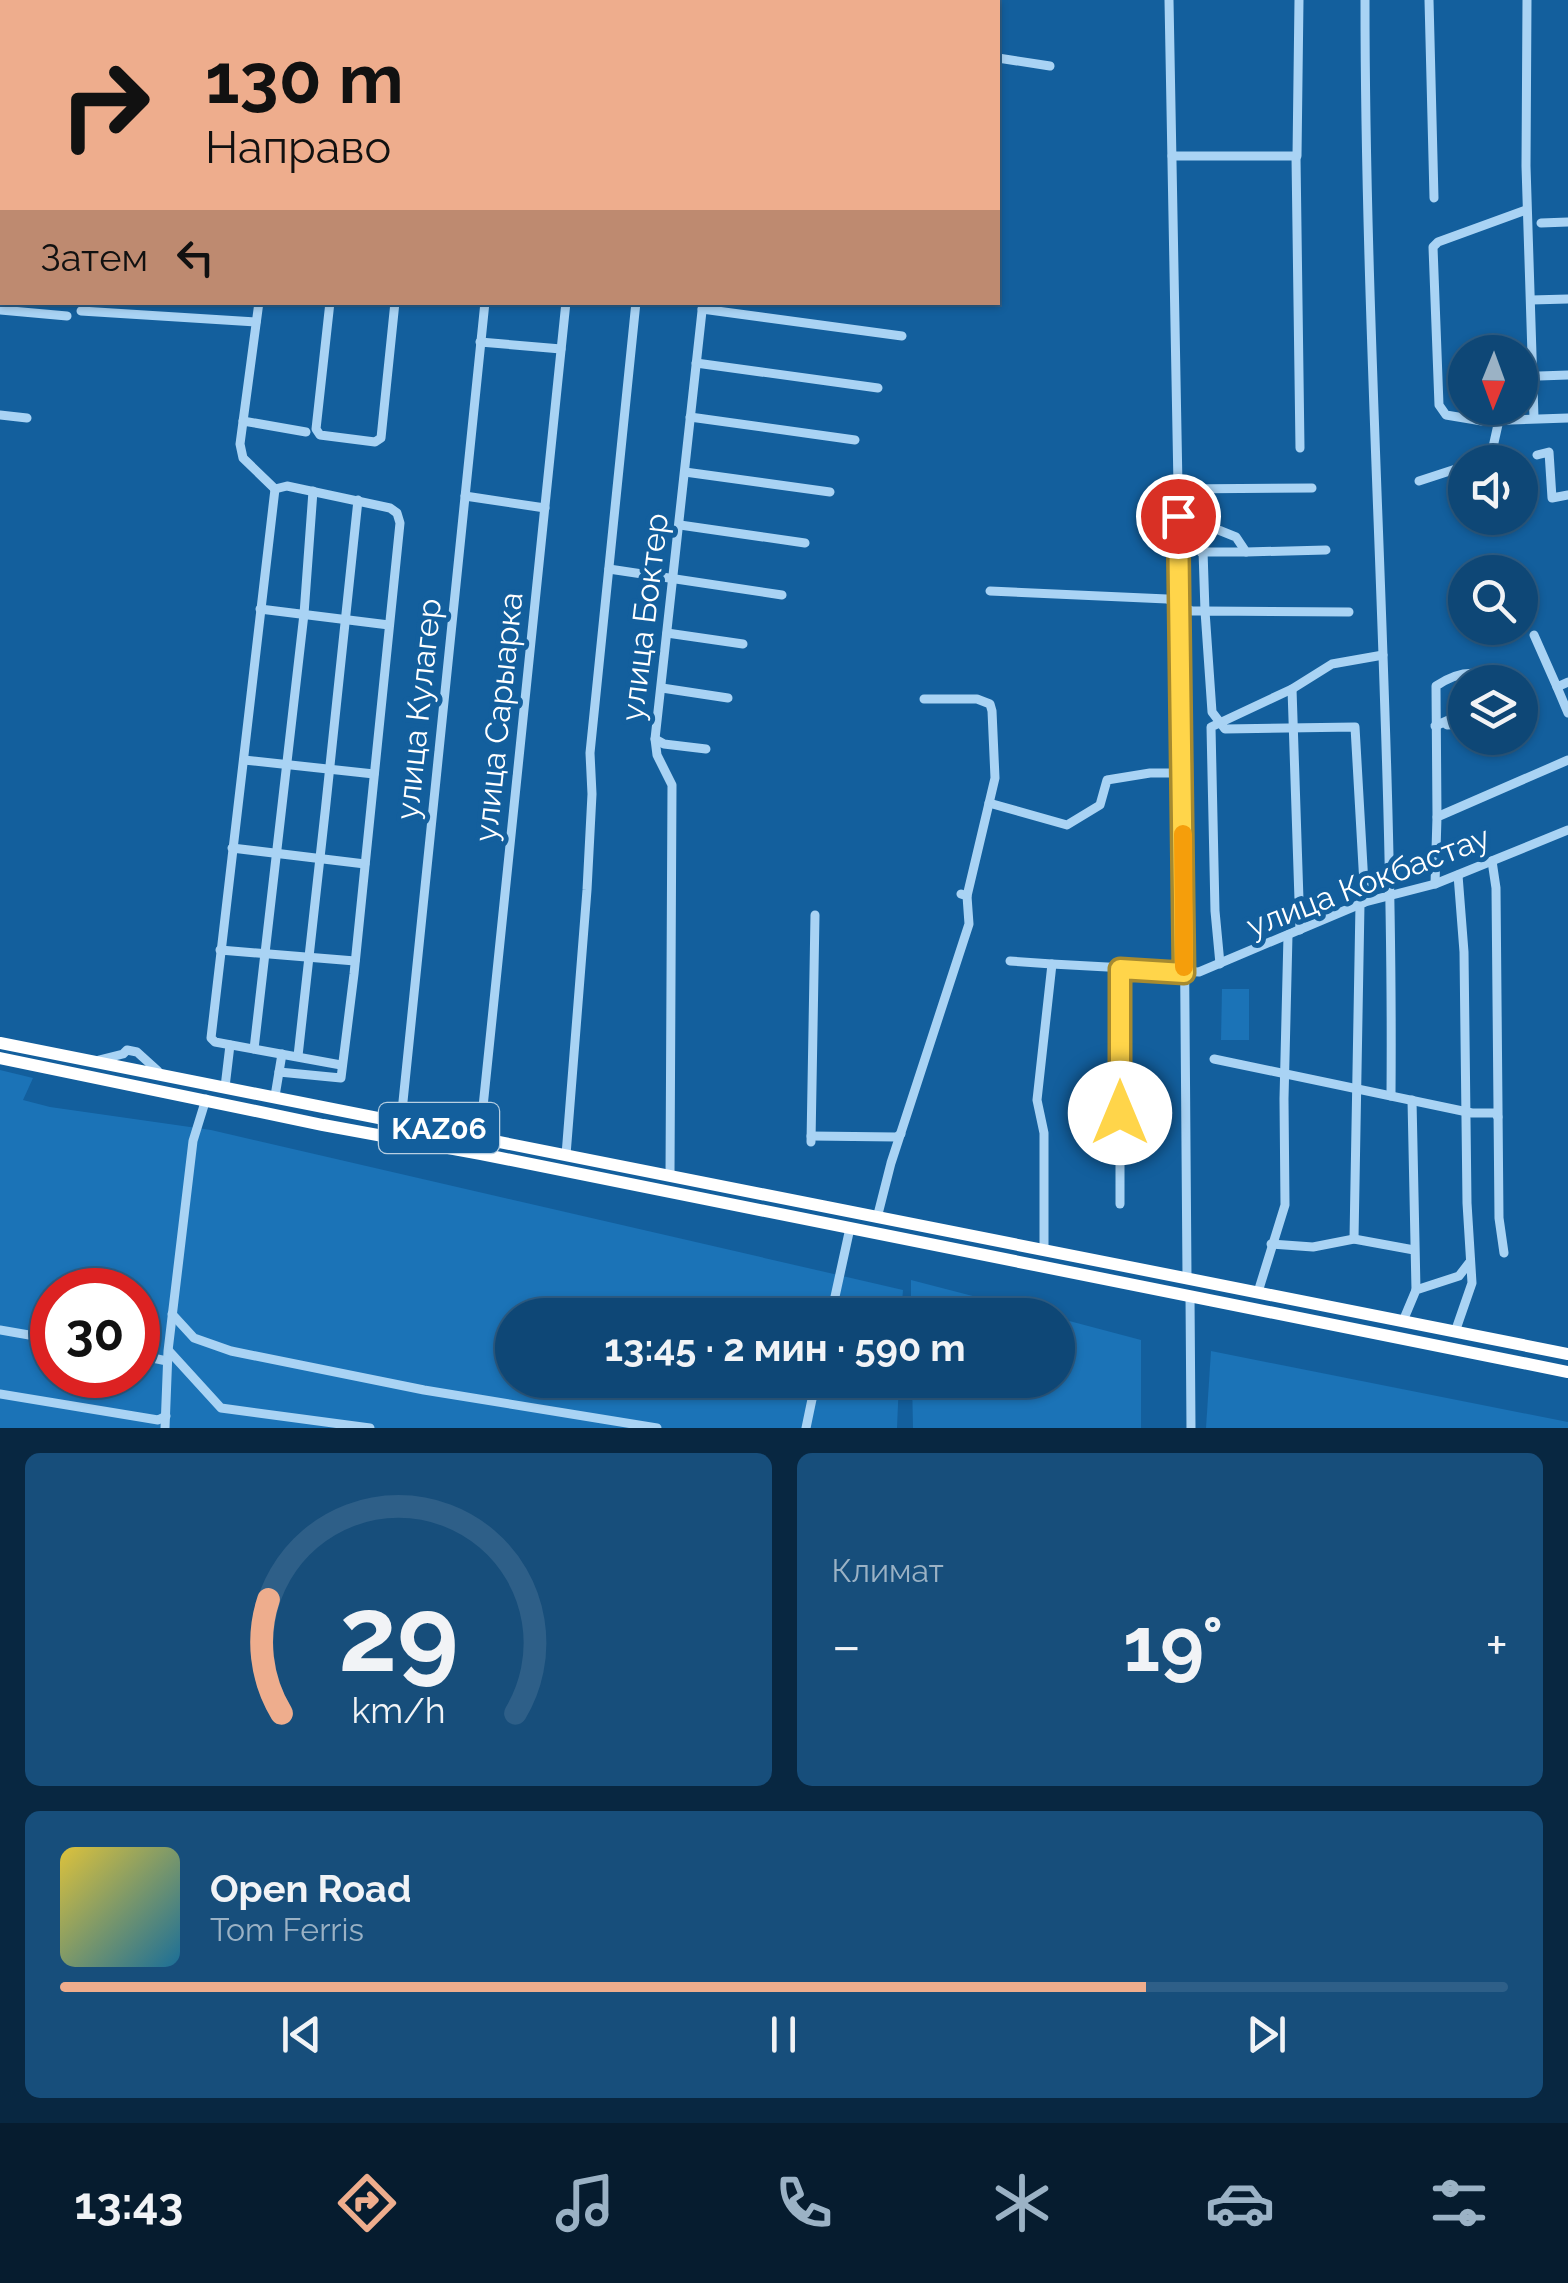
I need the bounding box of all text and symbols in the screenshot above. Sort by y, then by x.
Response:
text: 130 m [205,37,404,119]
icon: right [40,40,170,170]
text: Направо [205,121,391,174]
icon: left [168,230,223,285]
text: Затем [40,235,148,280]
north arrow [1448,335,1538,425]
map controls [1448,335,1538,755]
button: sound [1448,445,1538,535]
pin [1136,474,1221,559]
icon: arrive [1151,489,1206,544]
street label: улица Боктер [613,511,675,723]
button: search [1448,555,1538,645]
street label: улица Сарыарка [466,590,530,844]
street label: улица Кулагер [388,597,448,821]
button: layers [1448,665,1538,755]
street label: улица Кокбастау [1241,818,1495,944]
position arrow [1068,1061,1172,1165]
road number: KАZ06 [379,1103,499,1153]
speed limit sign: 30 [30,1268,160,1398]
text: 13:45 · 2 мин · 590 m [604,1325,966,1370]
text: Климат [832,1552,944,1589]
text: 29 [338,1573,458,1695]
text: 19° [1123,1600,1223,1689]
text: − [832,1613,861,1678]
text: + [1485,1613,1508,1678]
text: km/h [351,1689,445,1731]
text: Open Road [210,1866,411,1911]
text: Tom Ferris [210,1911,364,1948]
icon: previous [274,2007,329,2062]
icon: pause [756,2007,811,2062]
icon: next [1239,2007,1294,2062]
icon: directions [332,2168,402,2238]
icon: music [550,2168,620,2238]
icon: phone [769,2168,839,2238]
icon: climate [987,2168,1057,2238]
icon: car [1205,2168,1275,2238]
icon: filters [1424,2168,1494,2238]
text: 13:43 [74,2177,183,2230]

